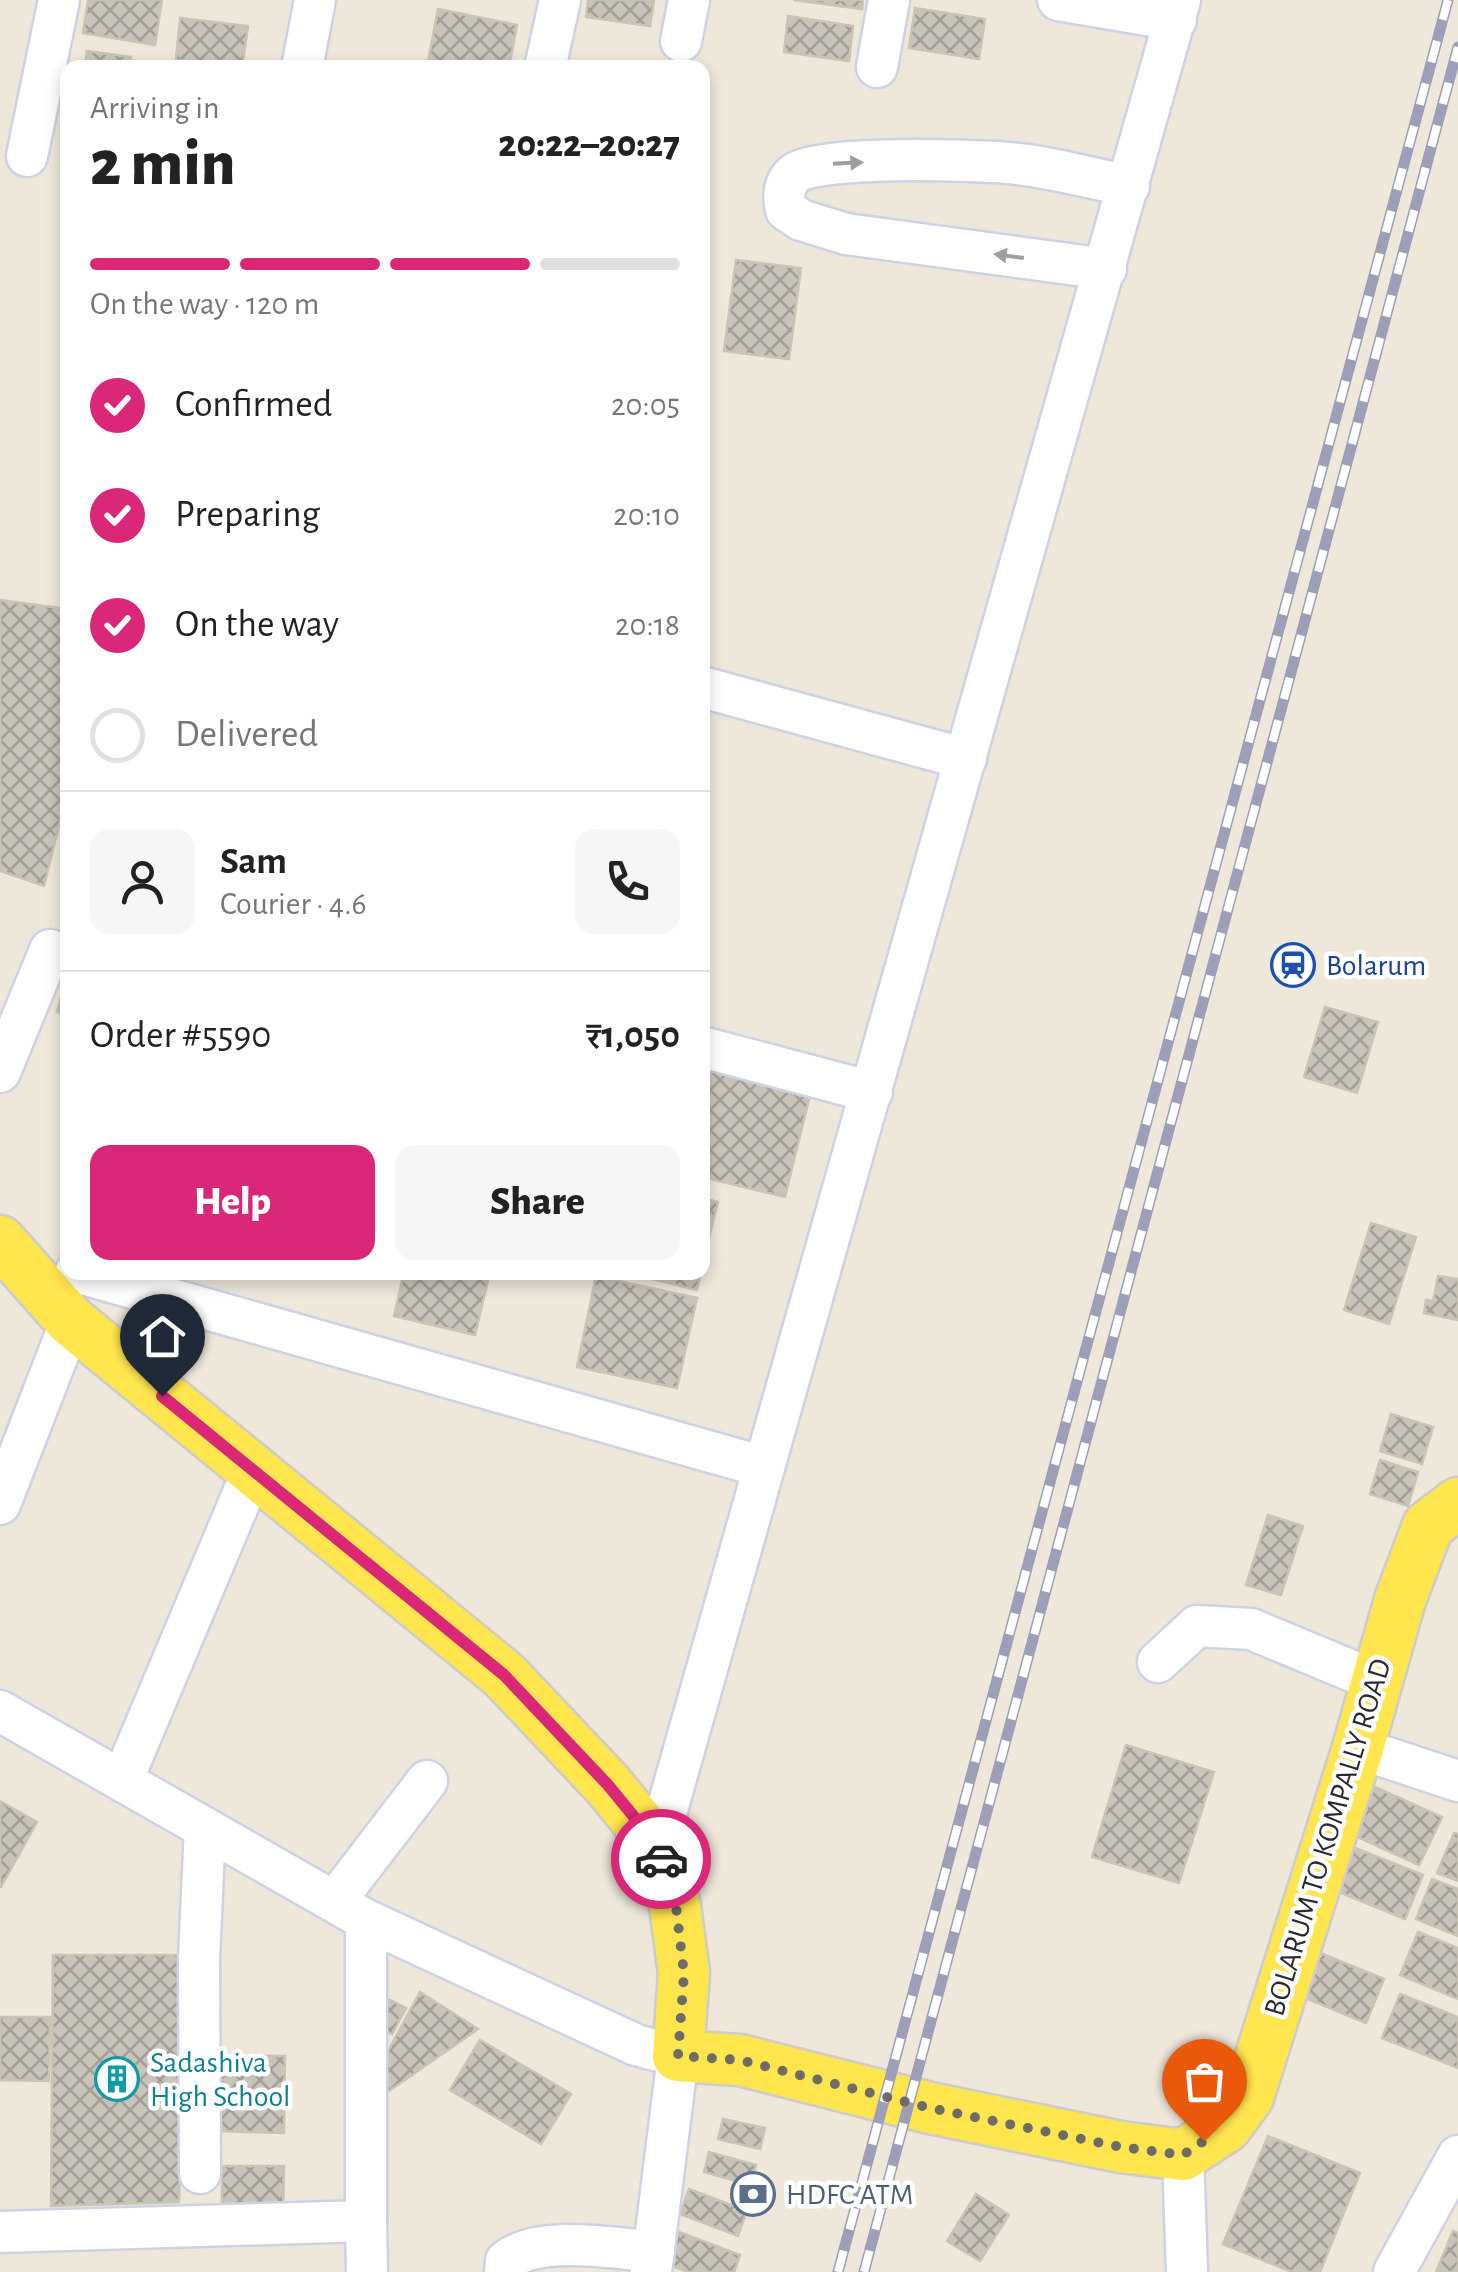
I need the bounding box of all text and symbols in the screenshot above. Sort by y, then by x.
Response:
text: Arriving in [90,92,219,124]
text: 20:22–20:27 [498,126,680,164]
text: 2 min [90,132,236,197]
one-way arrow [833,155,865,171]
one-way arrow [993,248,1024,264]
text: On the way · 120 m [90,288,319,320]
icon: check [90,378,145,433]
text: Confirmed [175,386,332,424]
text: 20:05 [611,389,680,421]
icon: check [90,488,145,543]
text: Preparing [175,496,320,534]
text: 20:10 [613,499,680,531]
icon: check [90,598,145,653]
text: On the way [175,606,339,644]
text: 20:18 [615,609,680,641]
text: Delivered [175,716,318,754]
button: person [90,829,195,934]
button: phone [575,829,680,934]
text: Sam [220,843,287,881]
text: Courier · 4.6 [220,888,367,920]
station icon: Bolarum [1270,942,1316,988]
place label: Bolarum [1326,951,1426,981]
text: Order #5590 [90,1017,271,1055]
text: ₹1,050 [586,1017,680,1055]
button: Help [90,1145,375,1260]
button: Share [395,1145,680,1260]
pin [120,1294,205,1397]
icon: home [135,1309,190,1364]
street label: BOLARUM TO KOMPALLY ROAD [1259,1655,1397,2019]
courier [611,1809,711,1909]
icon: car [634,1832,689,1887]
pin [1162,2039,1247,2142]
place label: Sadashiva High School [150,2048,291,2112]
icon: bag [1177,2054,1232,2109]
building icon: Sadashiva High School [94,2056,140,2102]
bank icon: HDFC ATM [730,2171,776,2217]
place label: HDFC ATM [786,2180,914,2210]

